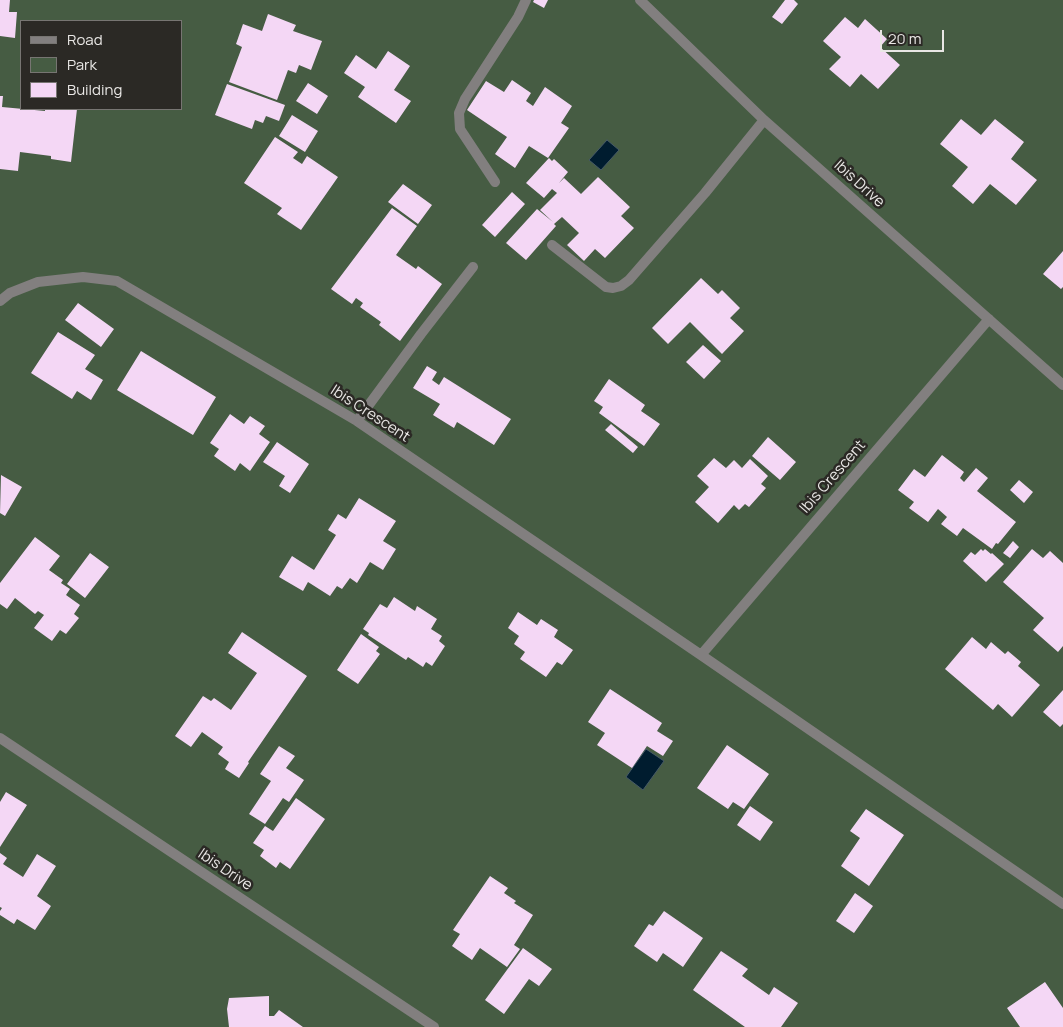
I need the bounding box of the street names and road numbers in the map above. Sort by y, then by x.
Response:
street label: Ibis Drive [830,157,888,211]
street label: Ibis Crescent [327,382,413,446]
street label: Ibis Crescent [796,437,870,517]
street label: Ibis Drive [194,845,256,895]

